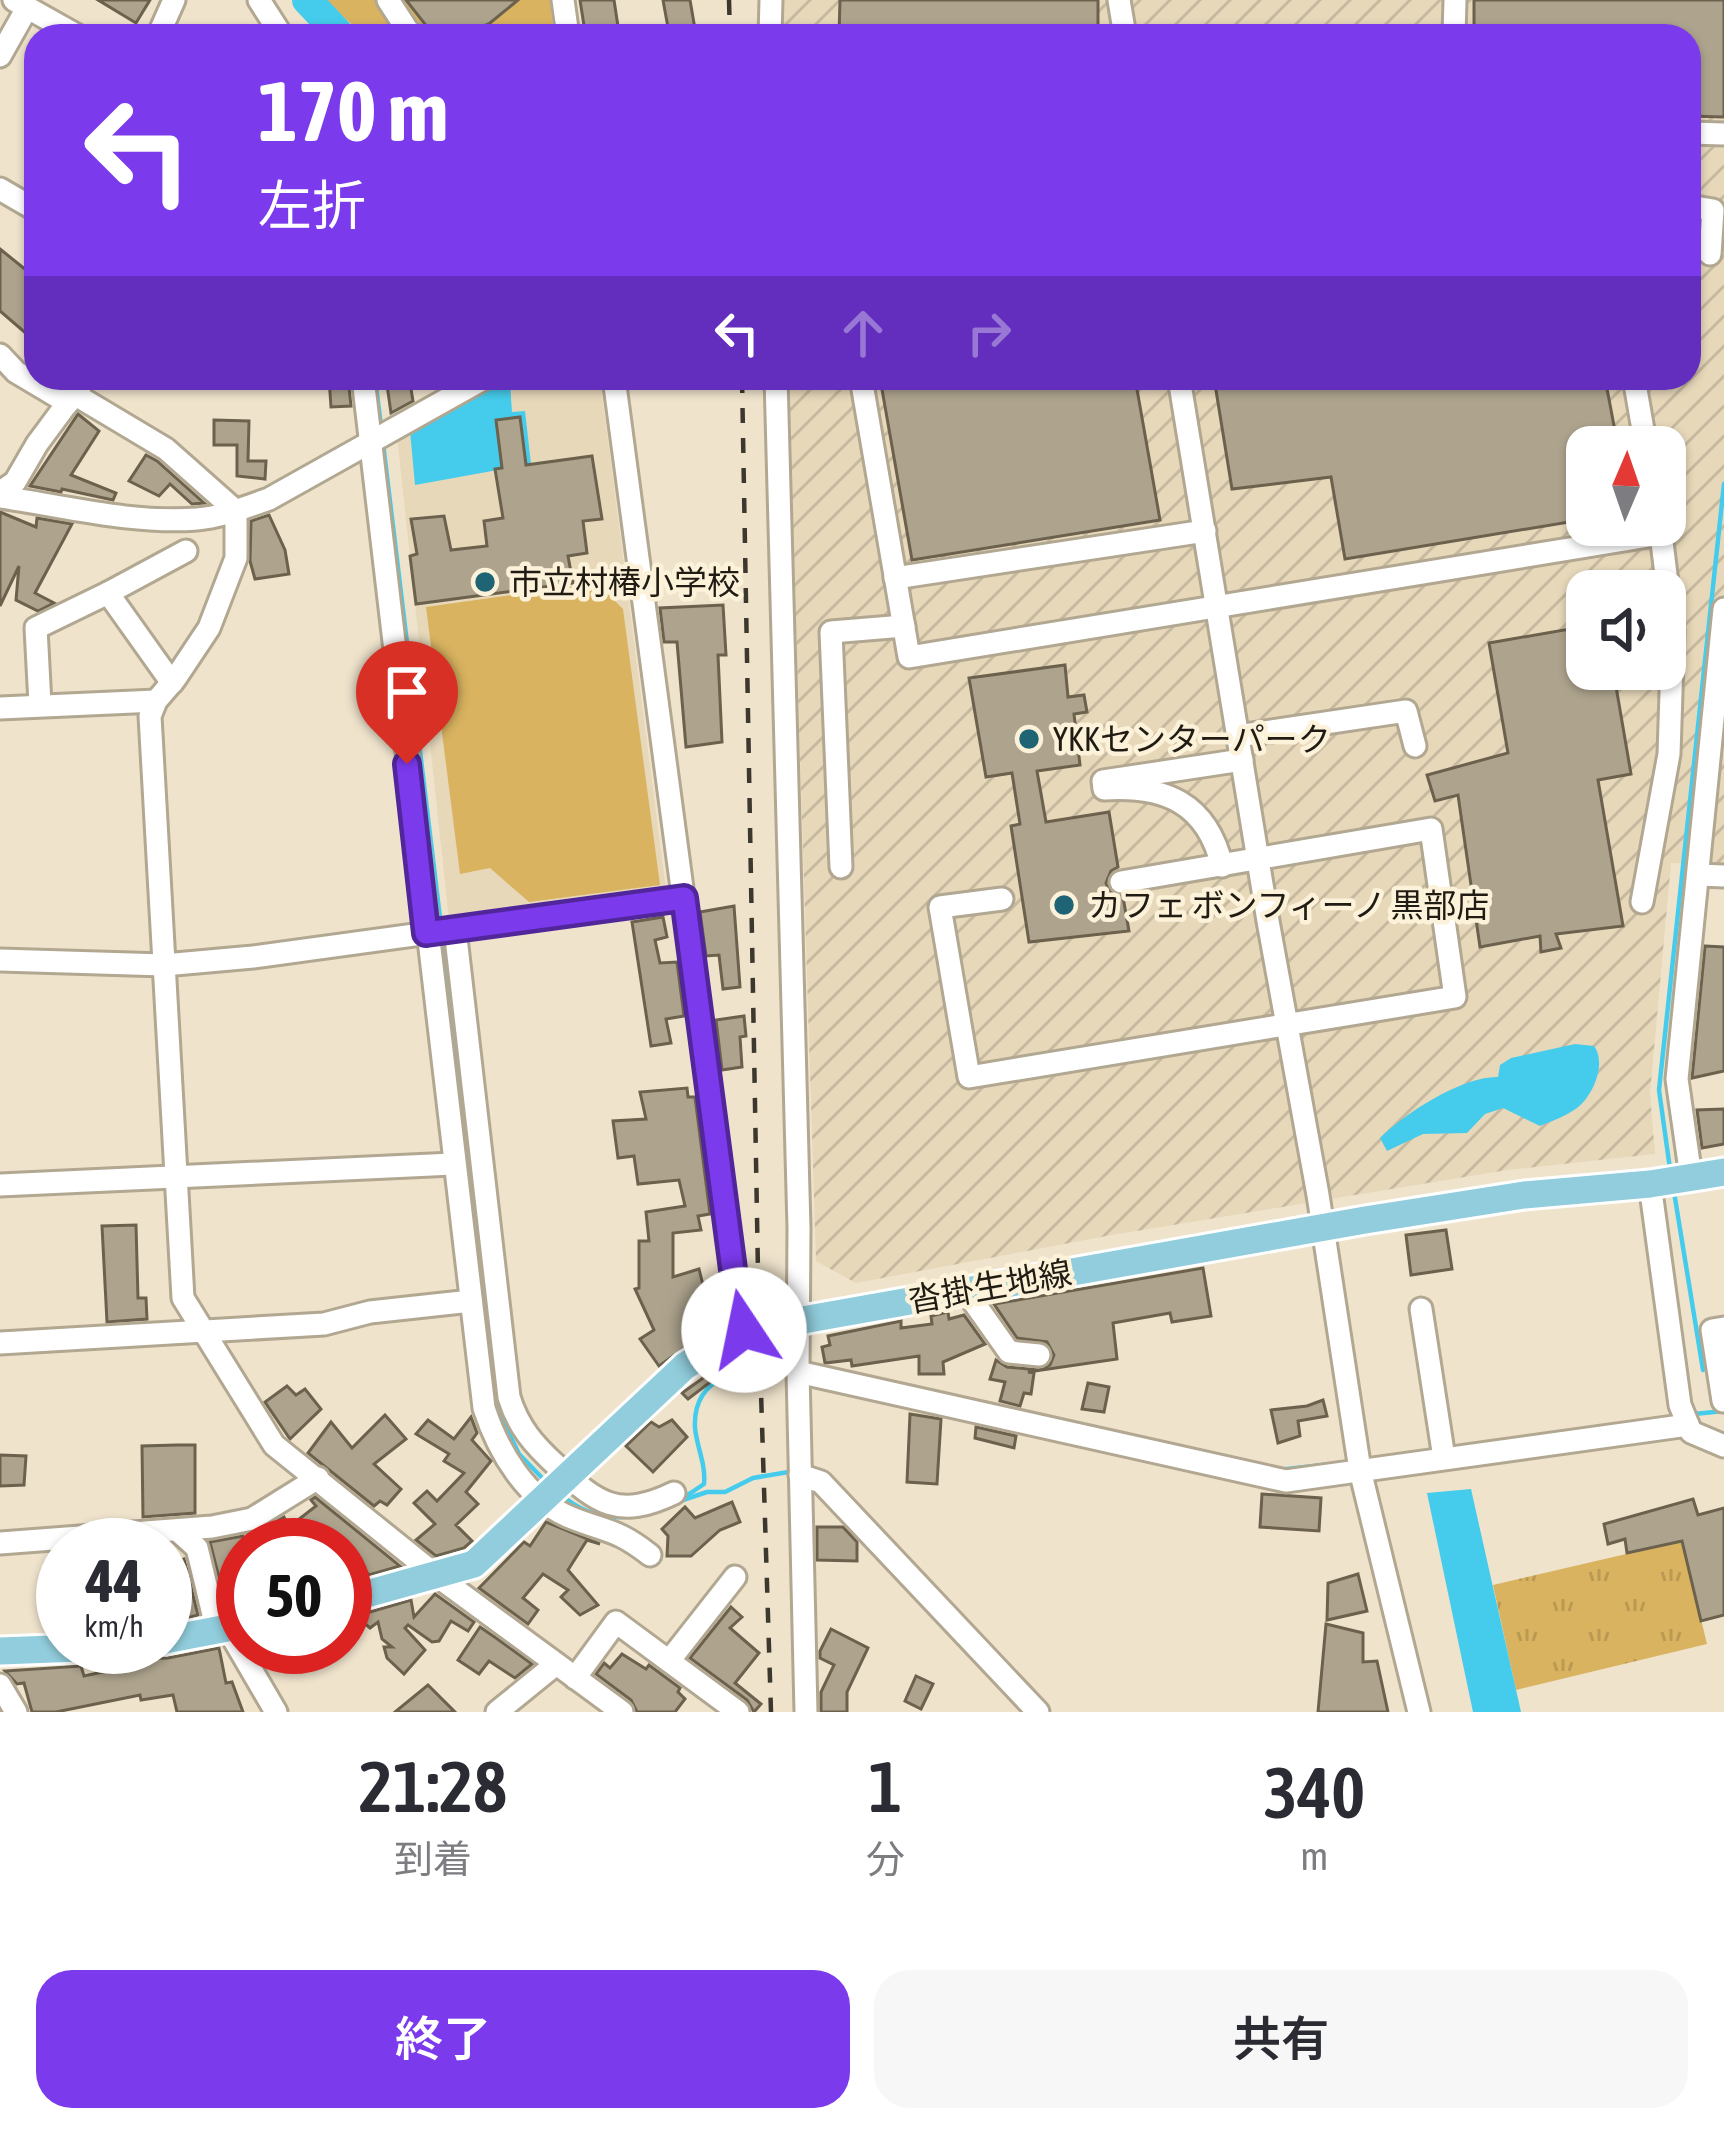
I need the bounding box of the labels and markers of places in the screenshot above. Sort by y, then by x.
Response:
place label: 市立村椿小学校 [509,563,740,601]
marker: 市立村椿小学校 [472,569,498,595]
pin [356,641,458,764]
place label: YKKセンターパーク [1053,720,1331,758]
marker: YKKセンターパーク [1016,726,1042,752]
place label: カフェ ボンフィーノ 黒部店 [1088,886,1489,924]
marker: カフェ ボンフィーノ 黒部店 [1051,892,1077,918]

